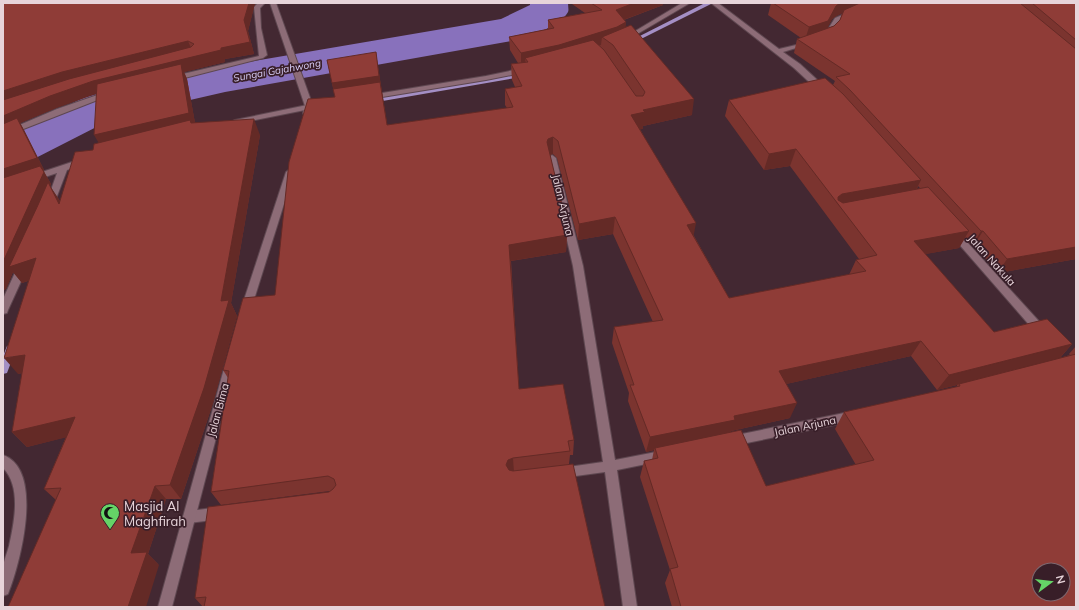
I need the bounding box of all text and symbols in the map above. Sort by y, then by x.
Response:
water label: Sungai Gajahwong [232,56,322,85]
street label: Jalan Arjuna [549,173,577,237]
street label: Jalan Nakula [965,231,1019,289]
street label: Jalan Bima [204,382,232,438]
street label: Jalan Arjuna [773,413,837,439]
place label: Masjid Al Maghfirah [124,498,186,529]
mosque icon: Masjid Al Maghfirah [99,502,121,530]
north arrow [1031,562,1071,602]
text: N [1053,574,1068,585]

